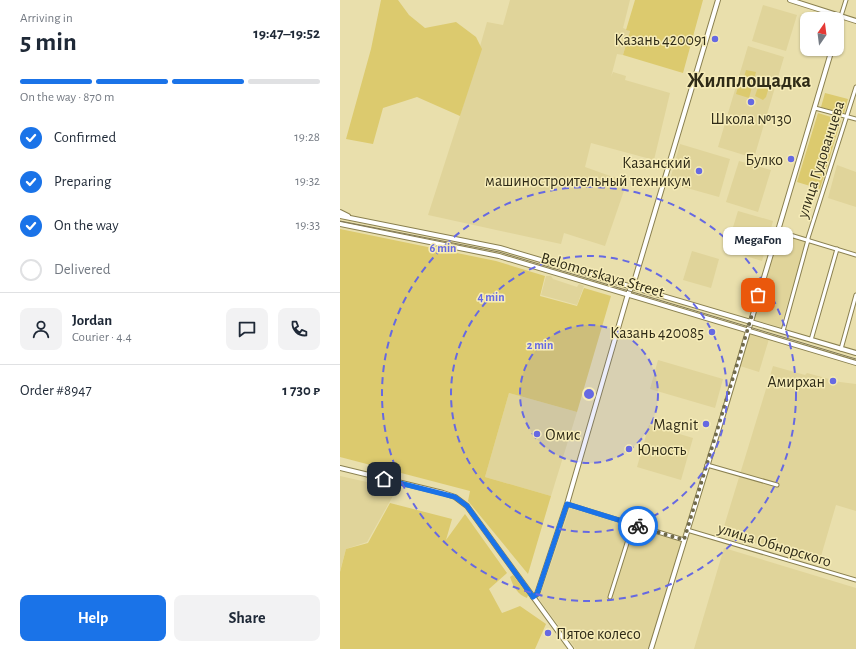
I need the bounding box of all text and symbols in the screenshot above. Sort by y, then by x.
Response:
text: Arriving in [20,12,73,25]
north arrow [800,12,844,56]
map controls [800,12,844,56]
text: 19:47–19:52 [253,26,320,41]
text: 5 min [20,29,77,55]
place label: Казань 420091 [614,32,707,48]
marker: Казань 420091 [710,34,720,44]
district label: Жилплощадка [687,71,811,91]
text: On the way · 870 m [20,91,114,104]
marker: Школа №130 [746,97,756,107]
street label: улица Гудованцева [794,99,848,221]
place label: Школа №130 [710,111,792,127]
icon: check [20,127,42,149]
text: Confirmed [54,130,116,145]
text: 19:28 [294,131,320,144]
place label: Булко [745,152,783,169]
marker: Булко [786,154,796,164]
place label: Казанский машиностроительный техникум [485,155,691,190]
marker: Казанский машиностроительный техникум [694,166,704,176]
icon: check [20,171,42,193]
text: Preparing [54,174,111,189]
text: 19:32 [295,175,320,188]
icon: check [20,215,42,237]
text: On the way [54,218,119,233]
text: 19:33 [296,219,320,232]
callout: MegaFon [723,227,793,255]
text: MegaFon [734,234,782,247]
text: 6 min [430,242,456,254]
street label: Belomorskaya Street [539,250,666,301]
text: Delivered [54,262,111,277]
pin [741,278,775,312]
icon: bag [747,284,769,306]
text: 4 min [477,291,505,303]
button: person [20,308,62,350]
button: chat [226,308,268,350]
button: phone [278,308,320,350]
text: Jordan [72,313,112,328]
place label: Казань 420085 [610,325,704,341]
marker: Казань 420085 [707,327,717,337]
text: Courier · 4.4 [72,331,132,344]
text: 2 min [527,339,553,351]
place label: Амирхан [767,374,825,390]
marker: Амирхан [828,376,838,386]
text: Order #8947 [20,383,92,398]
text: 1 730 ₽ [282,383,320,398]
centre of rings [582,387,596,401]
place label: Magnit [653,417,698,433]
marker: Magnit [701,419,711,429]
place label: Омис [545,427,580,443]
marker: Омис [532,429,542,439]
place label: Юность [637,442,687,458]
marker: Юность [624,444,634,454]
pin [367,462,401,496]
icon: home [373,468,395,490]
courier [618,506,658,546]
icon: bike [627,515,649,537]
street label: улица Обнорского [715,520,834,571]
button: Help [20,595,166,641]
button: Share [174,595,320,641]
place label: Пятое колесо [556,626,641,642]
marker: Пятое колесо [543,628,553,638]

